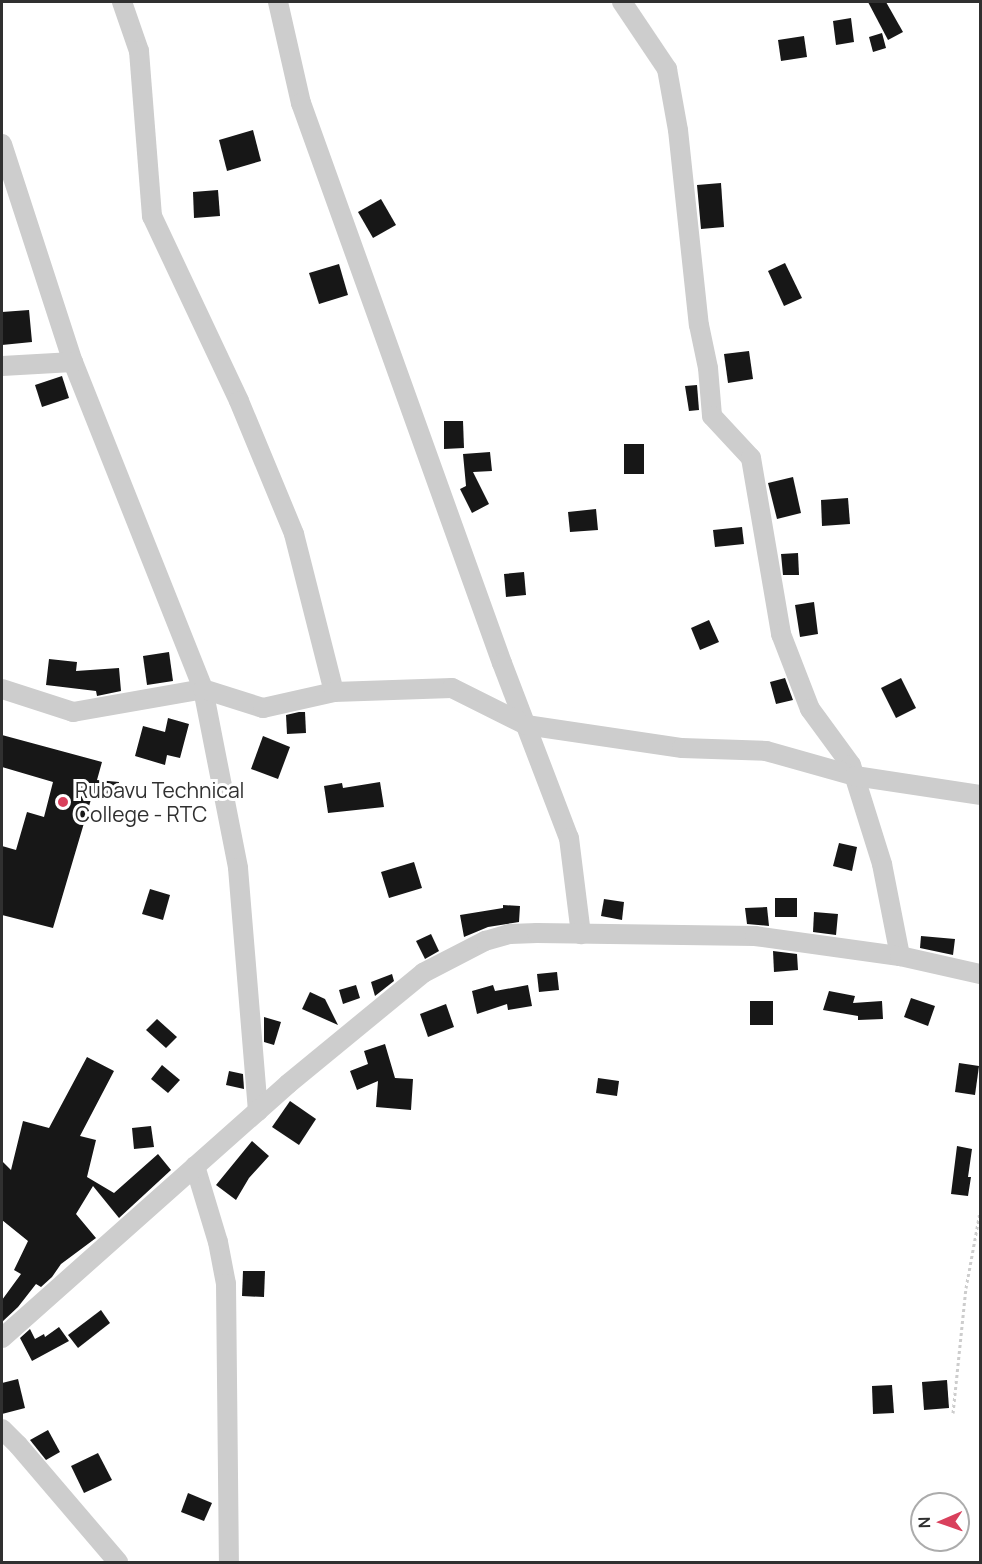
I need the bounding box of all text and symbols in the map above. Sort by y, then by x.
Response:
place label: Rubavu Technical College - RTC [75,777,244,827]
marker: Rubavu Technical College - RTC [56,795,70,809]
north arrow [910,1492,970,1552]
text: N [913,1516,935,1529]

